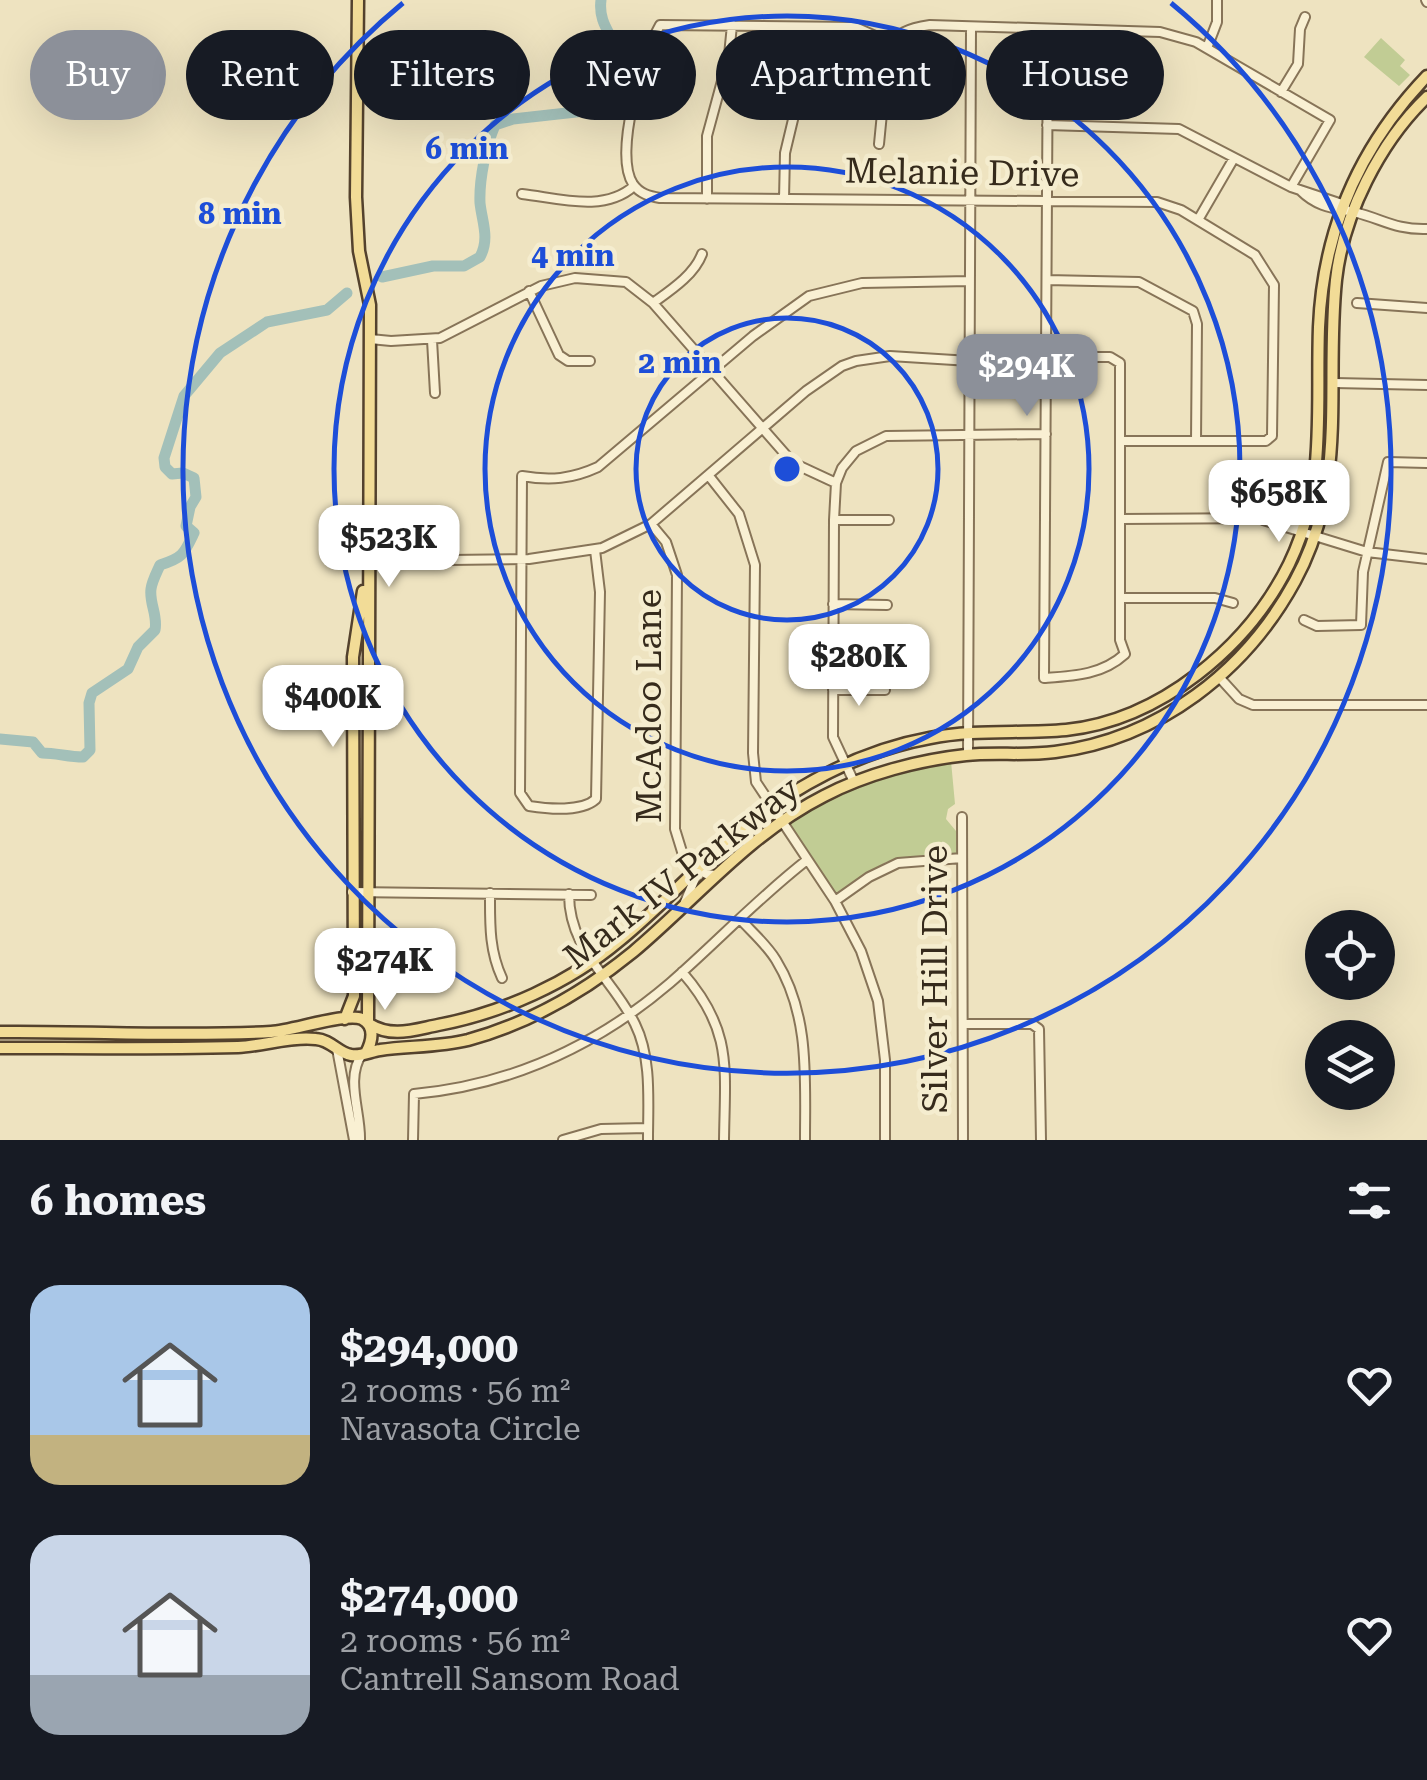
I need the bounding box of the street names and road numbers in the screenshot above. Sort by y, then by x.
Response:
street label: Melanie Drive [844,150,1080,196]
street label: McAdoo Lane [629,589,670,823]
street label: Mark IV Parkway [556,768,808,978]
street label: Silver Hill Drive [915,845,956,1113]

